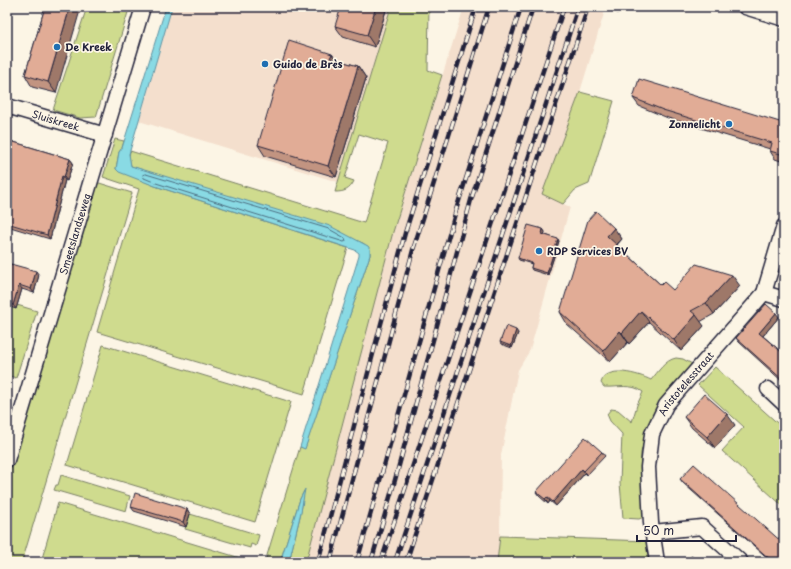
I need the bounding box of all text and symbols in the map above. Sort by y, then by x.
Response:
place label: De Kreek [65,39,112,54]
marker: De Kreek [52,42,62,52]
place label: Guido de Brès [273,56,343,71]
marker: Guido de Brès [260,59,270,69]
street label: Sluiskreek [30,106,82,134]
place label: Zonnelicht [669,116,721,131]
marker: Zonnelicht [724,119,734,129]
street label: Smeetslandseweg [55,191,94,276]
place label: RDP Services BV [547,243,628,258]
marker: RDP Services BV [534,246,544,256]
street label: Aristotelesstraat [654,348,717,418]
scale bar [637,517,736,543]
text: 50 m [643,521,674,539]

